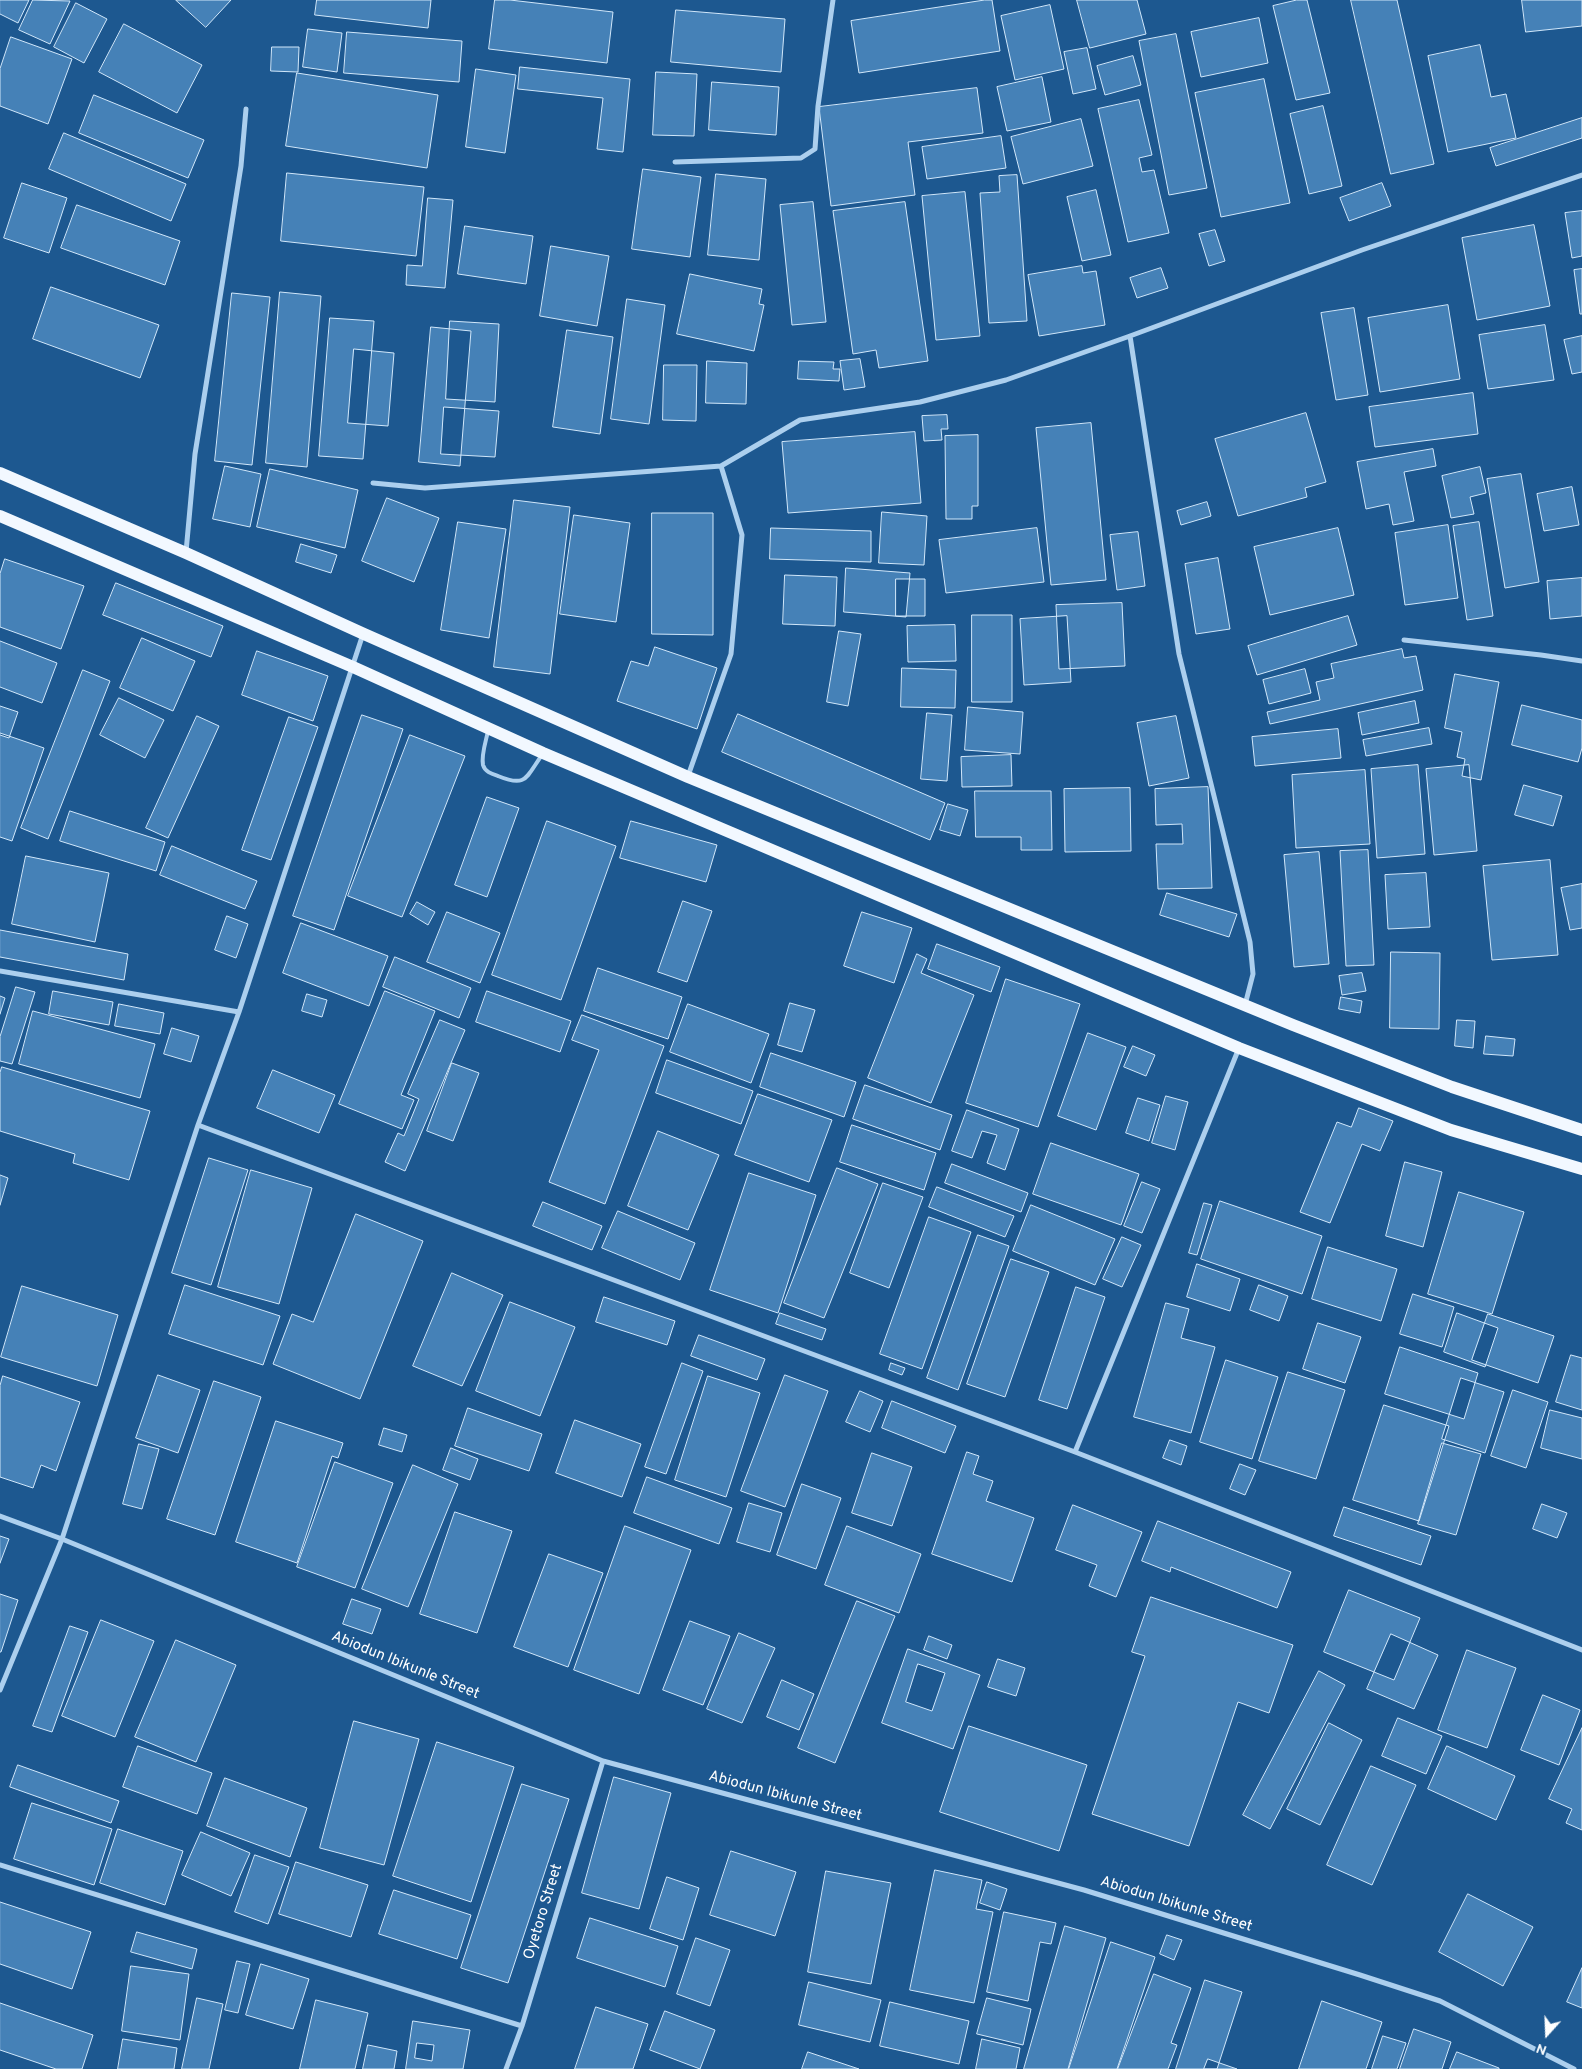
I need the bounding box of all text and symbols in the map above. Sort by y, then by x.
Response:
street label: Abiodun Ibikunle Street [328,1628,482,1704]
street label: Abiodun Ibikunle Street [706,1768,864,1826]
street label: Oyetoro Street [521,1862,567,1962]
street label: Abiodun Ibikunle Street [1098,1873,1254,1937]
north arrow [1522,2009,1572,2059]
text: N [1534,2039,1549,2058]

